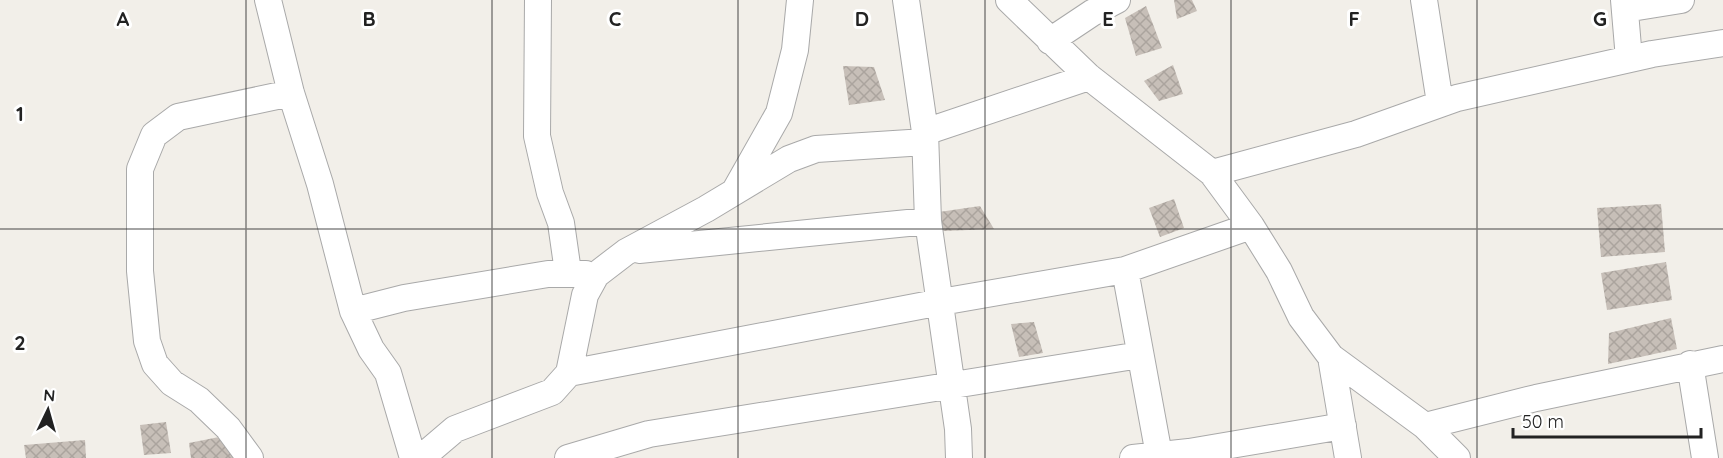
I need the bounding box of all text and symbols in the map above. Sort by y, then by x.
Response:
text: A [117,6,130,31]
text: B [362,6,376,31]
text: C [609,6,622,31]
text: D [855,6,869,31]
text: E [1102,6,1114,31]
text: F [1348,6,1360,31]
text: G [1593,6,1607,31]
text: 1 [16,101,24,126]
text: 2 [14,330,26,355]
north arrow [18,380,78,440]
text: N [43,385,56,406]
scale bar [1513,401,1700,439]
text: 50 m [1522,410,1564,433]

